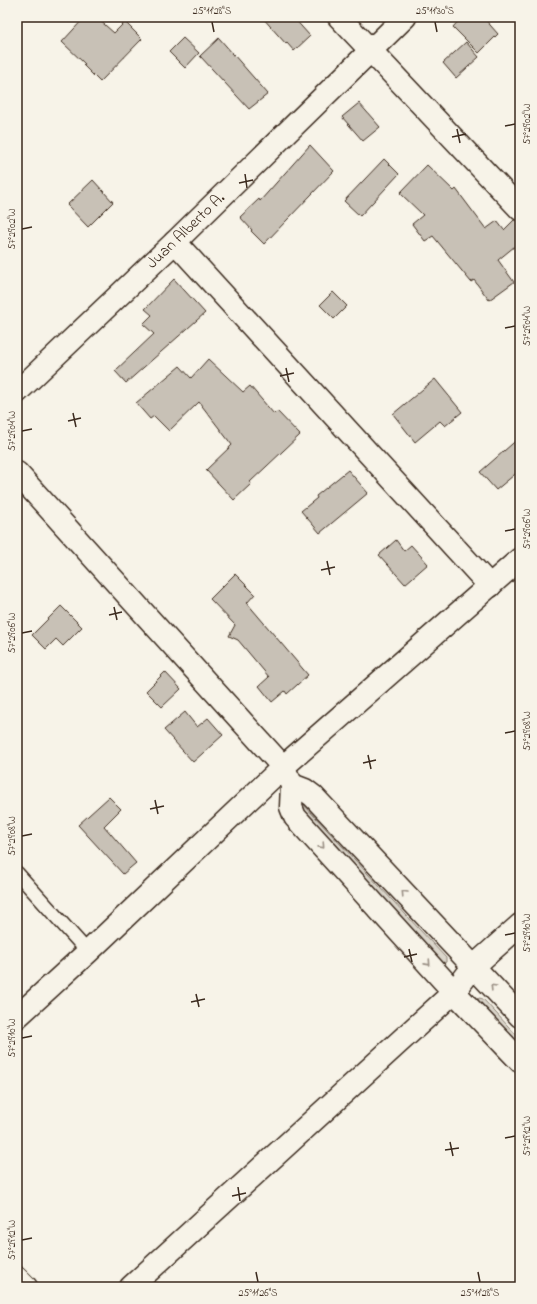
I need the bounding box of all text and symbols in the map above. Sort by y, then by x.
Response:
text: 25°11'28"S [193,4,232,19]
text: 25°11'30"S [416,4,455,19]
text: 57°29'02"W [520,103,535,144]
street label: Juan Alberto A. [141,187,231,275]
text: 57°29'02"W [5,208,20,249]
text: 57°29'04"W [520,306,535,346]
text: 57°29'04"W [5,411,20,451]
text: 57°29'06"W [520,509,535,549]
text: 57°29'06"W [5,613,20,653]
text: 57°29'08"W [520,711,535,751]
text: 57°29'08"W [5,816,20,856]
one-way arrow [317,841,324,849]
one-way arrow [401,890,409,898]
text: 57°29'10"W [520,913,535,953]
one-way arrow [423,958,430,966]
one-way arrow [491,985,498,992]
text: 57°29'10"W [5,1018,20,1058]
text: 57°29'12"W [520,1116,535,1156]
text: 57°29'12"W [5,1220,20,1260]
text: 25°11'26"S [239,1286,278,1301]
text: 25°11'28"S [461,1286,500,1301]

